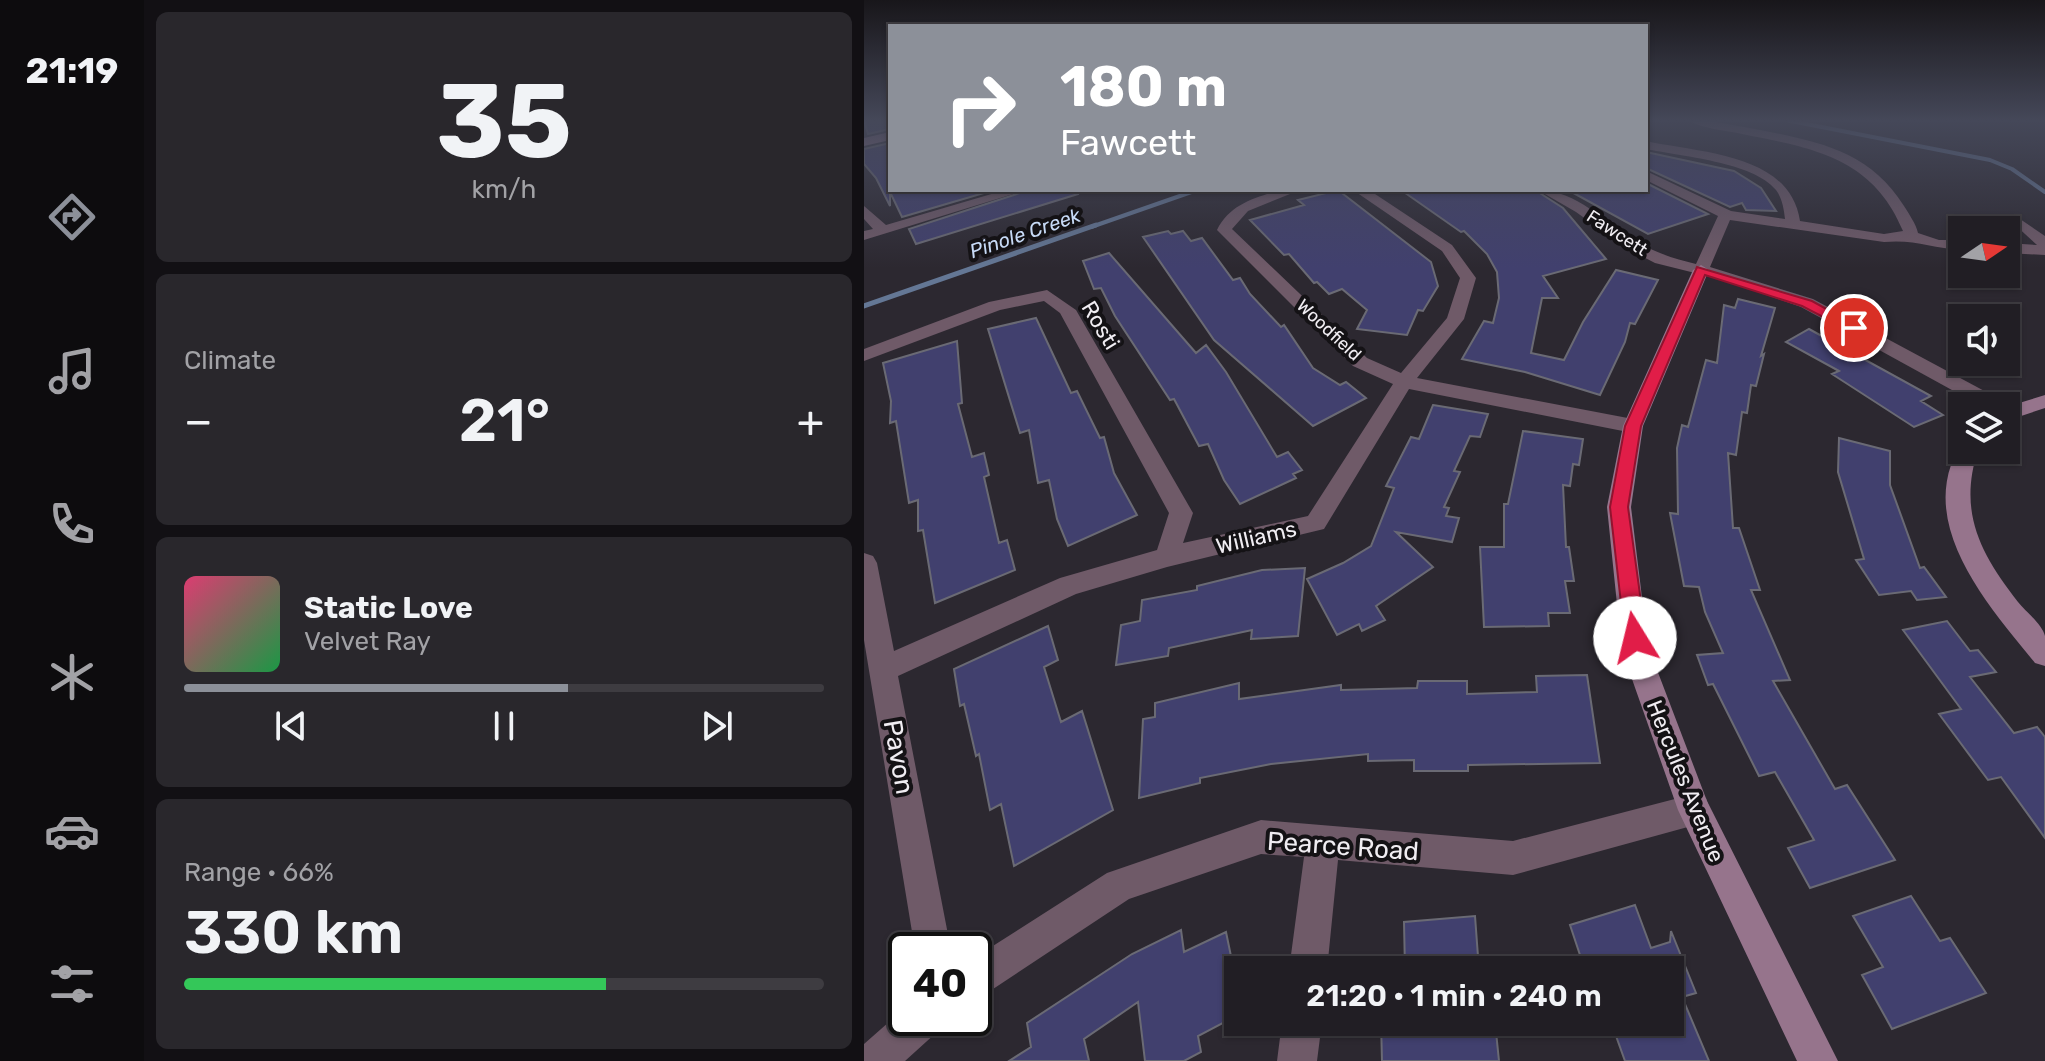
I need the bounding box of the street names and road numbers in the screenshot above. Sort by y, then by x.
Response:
street label: Fawcett [1582,205,1652,261]
street label: Woodfield [1292,295,1366,365]
street label: Rosti [1076,296,1126,355]
street label: Williams [1213,515,1299,560]
street label: Hercules Avenue [1641,696,1730,866]
street label: Pavon [877,717,920,797]
street label: Pearce Road [1266,826,1420,867]

